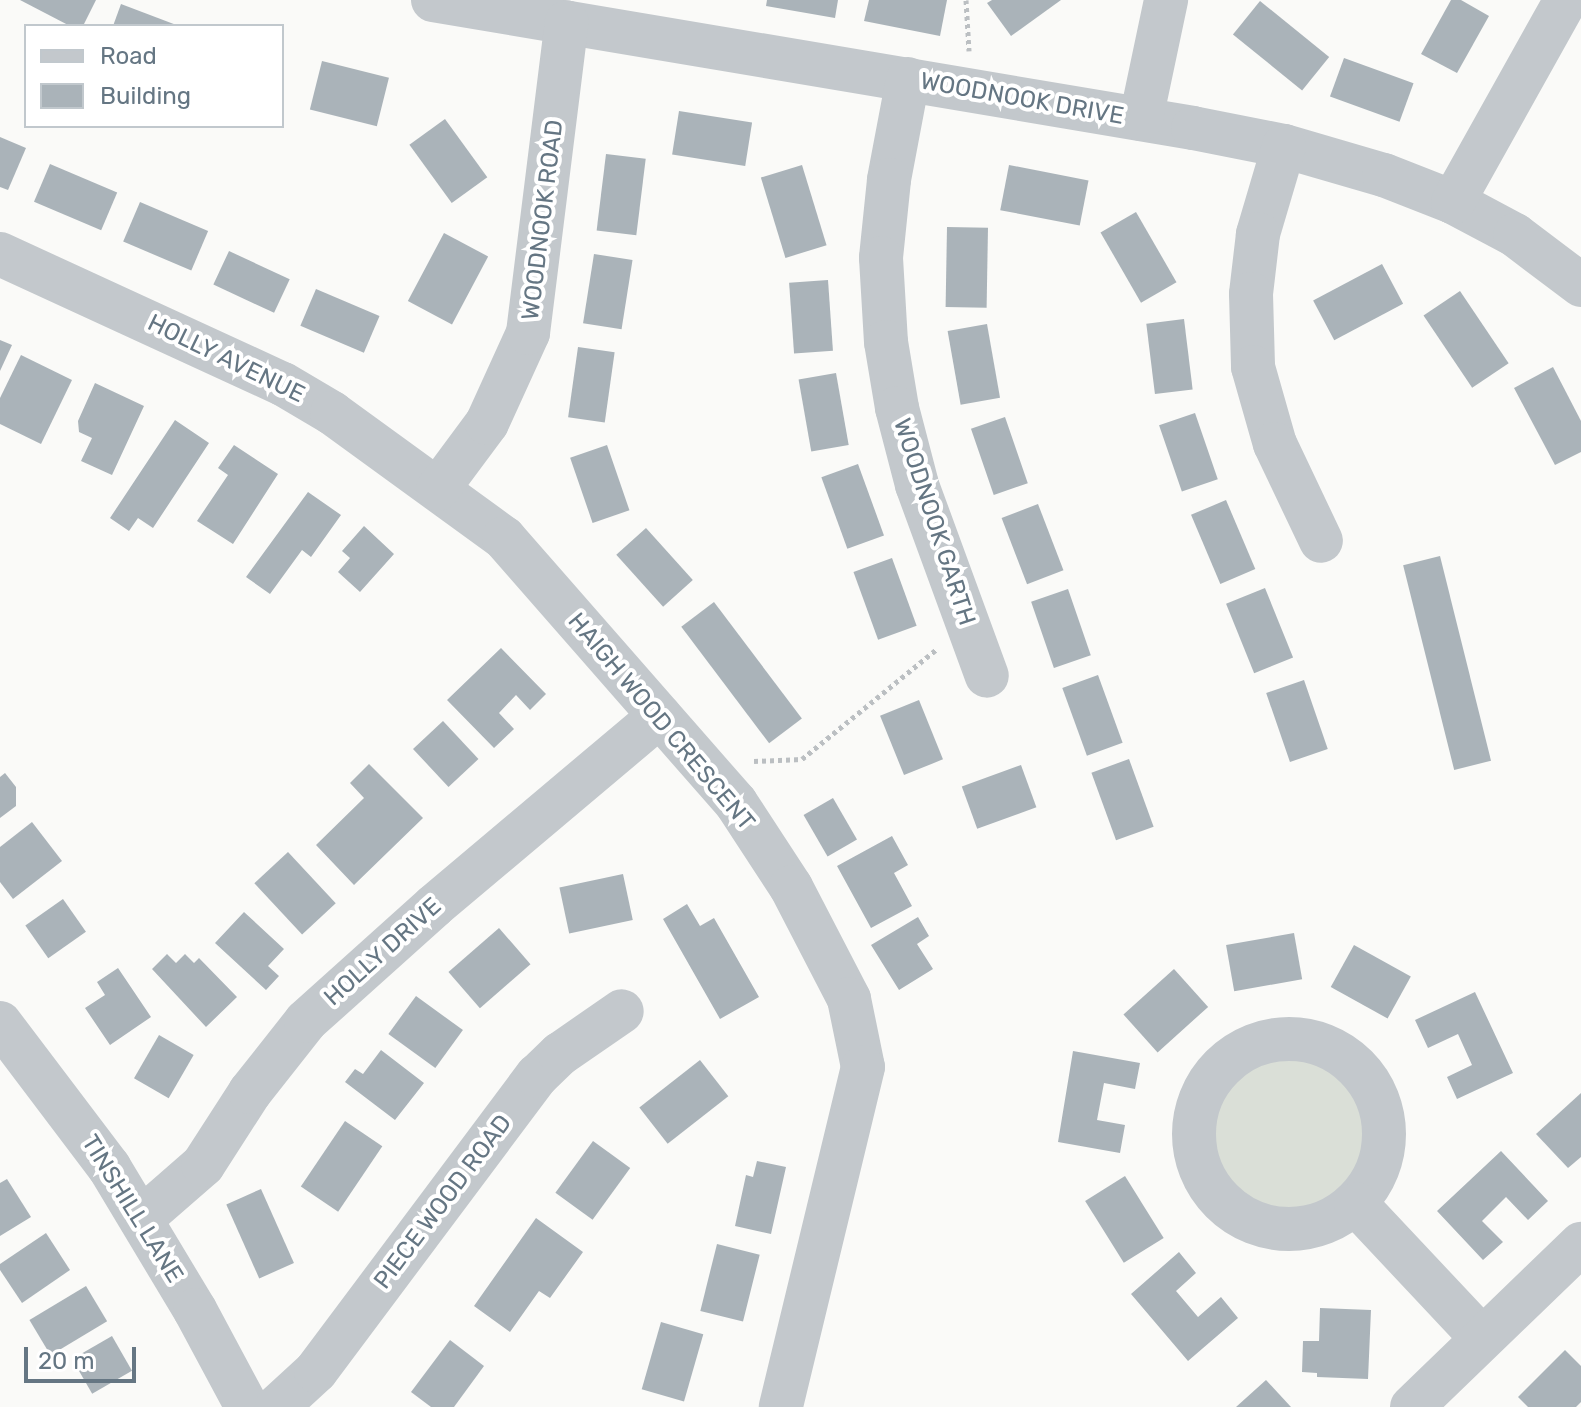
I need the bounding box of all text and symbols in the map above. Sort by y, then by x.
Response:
legend [24,24,284,128]
text: Road [100,42,157,70]
street label: WOODNOOK DRIVE [918,67,1126,131]
text: Building [100,82,191,110]
street label: WOODNOOK ROAD [516,118,570,322]
street label: HOLLY AVENUE [142,308,310,410]
street label: WOODNOOK GARTH [887,415,981,629]
street label: HAIGH WOOD CRESCENT [561,607,761,837]
street label: HOLLY DRIVE [318,892,448,1012]
street label: PIECE WOOD ROAD [368,1109,518,1295]
street label: TINSHILL LANE [75,1130,189,1288]
scale bar [28,1331,140,1381]
text: 20 m [38,1347,95,1375]

